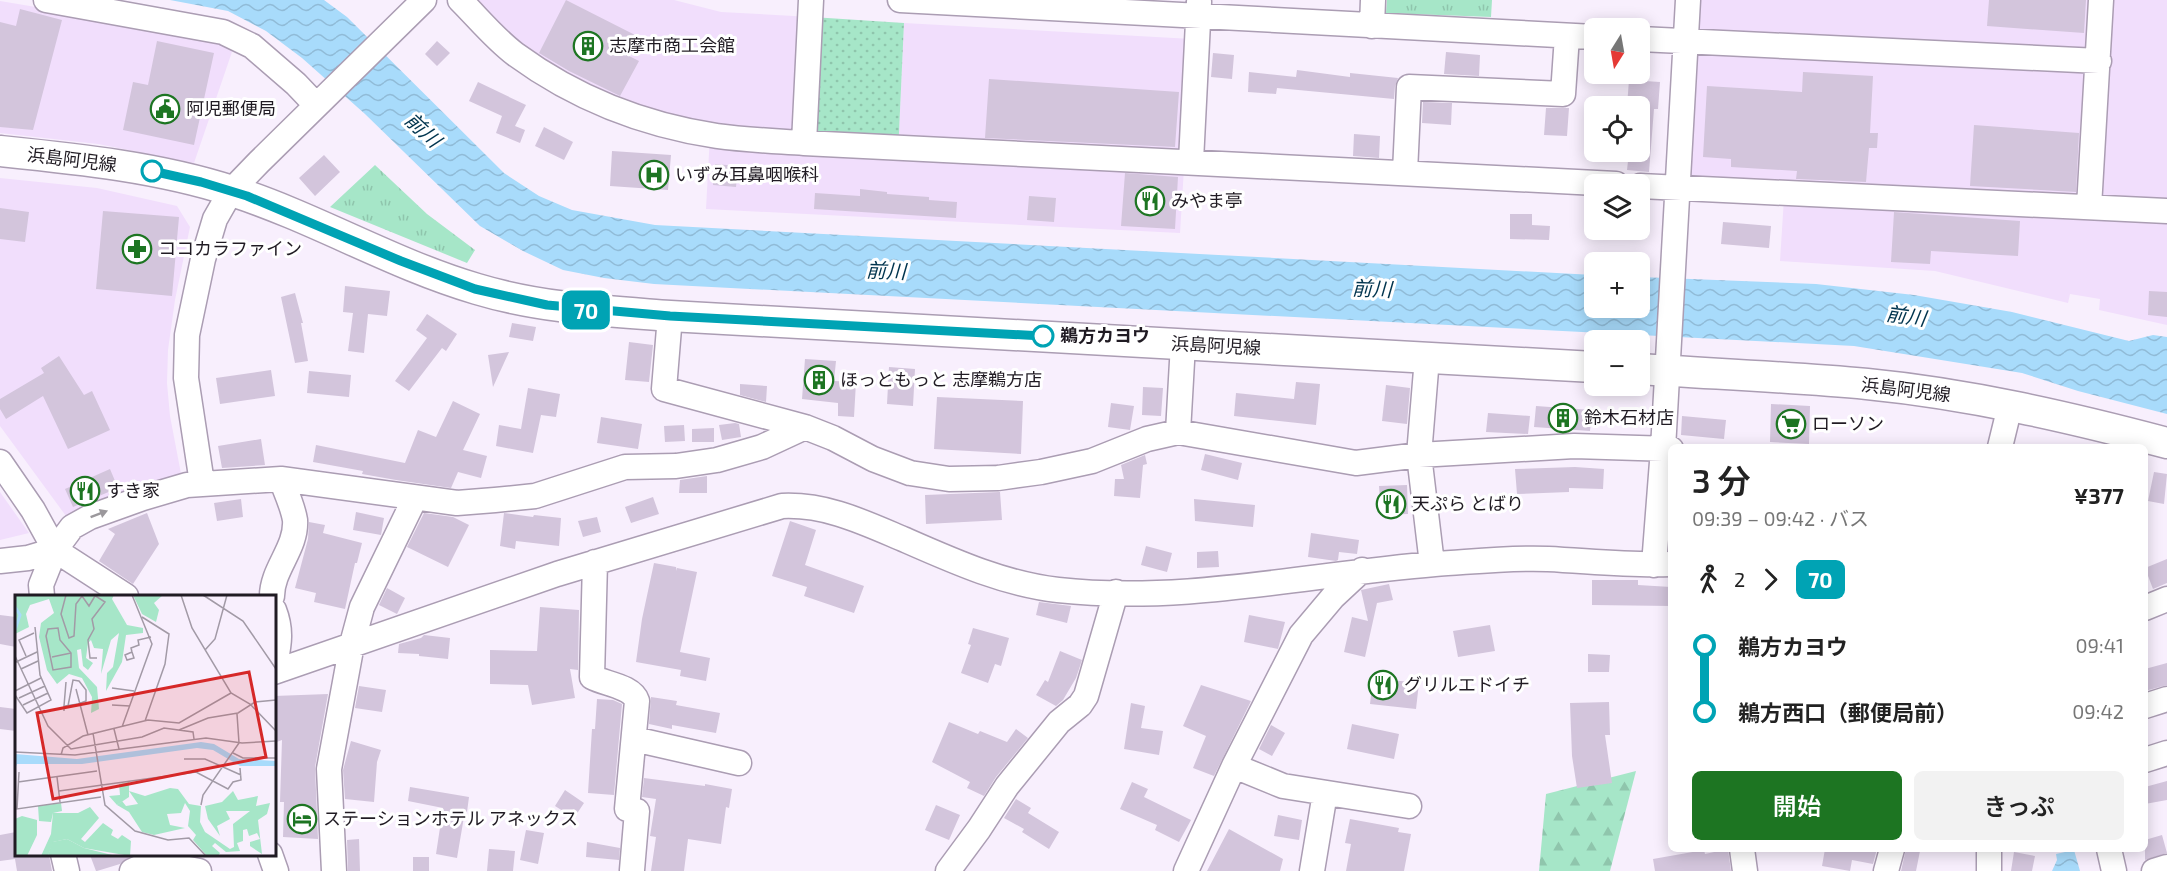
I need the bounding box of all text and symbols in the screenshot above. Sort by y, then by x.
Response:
north arrow [1584,18,1650,84]
map controls [1584,18,1650,396]
building icon: 志摩市商工会館 [572,30,604,62]
place label: 志摩市商工会館 [609,34,735,56]
public building icon: 阿児郵便局 [149,93,181,125]
button: locate [1584,96,1650,162]
place label: 阿児郵便局 [186,97,276,119]
water label: 前川 [401,107,448,153]
street label: 浜島阿児線 [26,143,118,175]
hospital icon: いずみ耳鼻咽喉科 [638,159,670,191]
unlabelled marker [141,160,163,182]
place label: いずみ耳鼻咽喉科 [675,163,819,185]
button: layers [1584,174,1650,240]
restaurant icon: みやま亭 [1134,185,1166,217]
place label: みやま亭 [1171,189,1243,211]
pharmacy icon: ココカラファイン [121,233,153,265]
place label: ココカラファイン [158,237,302,259]
button: + [1584,252,1650,318]
water label: 前川 [866,257,908,283]
water label: 前川 [1352,275,1394,301]
line badge: 70 [559,290,613,330]
text: 70 [574,298,598,323]
water label: 前川 [1885,300,1930,330]
place label: 鵜方カヨウ [1060,324,1150,346]
marker: 鵜方カヨウ [1032,325,1054,347]
button: − [1584,330,1650,396]
street label: 浜島阿児線 [1171,332,1262,358]
building icon: ほっともっと 志摩鵜方店 [803,364,835,396]
place label: ほっともっと 志摩鵜方店 [840,368,1042,390]
street label: 浜島阿児線 [1860,373,1952,405]
building icon: 鈴木石材店 [1547,402,1579,434]
place label: 鈴木石材店 [1584,406,1674,428]
supermarket icon: ローソン [1775,408,1807,440]
place label: ローソン [1812,412,1884,434]
text: 3 分 [1692,460,1751,500]
restaurant icon: すき家 [69,475,101,507]
place label: すき家 [106,479,160,501]
text: ¥377 [2074,482,2124,508]
restaurant icon: 天ぷら とばり [1375,488,1407,520]
place label: 天ぷら とばり [1412,492,1524,514]
text: 09:39 – 09:42 · バス [1692,506,1869,530]
one-way arrow [90,509,108,519]
icon: walk [1692,563,1725,596]
icon: forward [1754,563,1787,596]
text: 2 [1734,567,1745,591]
text: 70 [1808,567,1833,592]
inset map [15,595,276,856]
text: 鵜方カヨウ [1738,633,1848,659]
text: 09:41 [2076,633,2124,657]
restaurant icon: グリルエドイチ [1367,669,1399,701]
place label: グリルエドイチ [1404,673,1530,695]
text: 鵜方西口（郵便局前） [1738,699,1958,725]
text: 09:42 [2072,699,2124,723]
button: 開始 [1692,771,1902,840]
button: きっぷ [1914,771,2124,840]
hotel icon: ステーションホテル アネックス [286,803,318,835]
place label: ステーションホテル アネックス [323,807,578,829]

